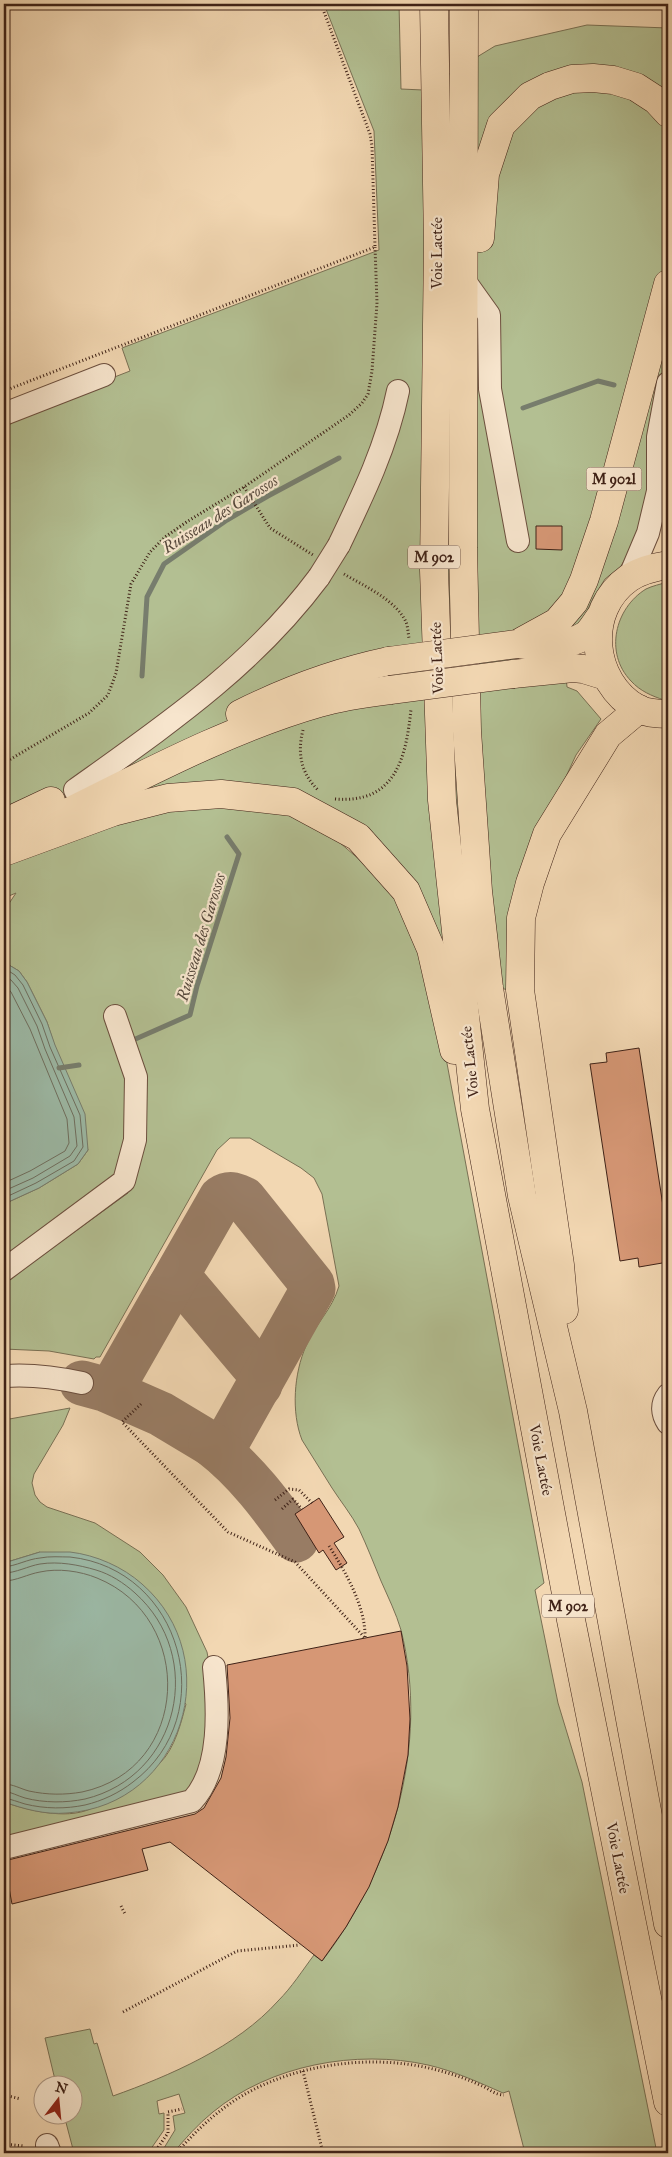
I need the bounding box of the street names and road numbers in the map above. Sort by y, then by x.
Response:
street label: Voie Lactée [428,217,446,290]
road number: M 902l [586,468,642,490]
road number: M 902 [408,546,460,568]
street label: Voie Lactée [427,622,447,695]
street label: Voie Lactée [457,1025,483,1100]
street label: Voie Lactée [525,1422,557,1497]
road number: M 902 [542,1594,594,1618]
street label: Voie Lactée [602,1820,634,1895]

